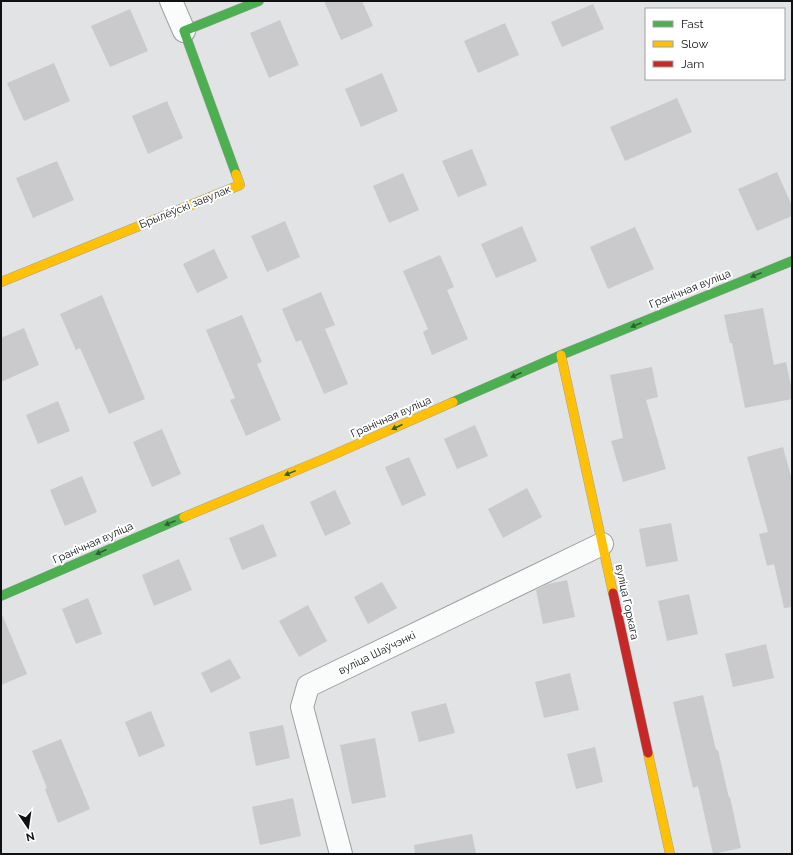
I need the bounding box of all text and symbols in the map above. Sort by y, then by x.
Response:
legend [645,8,785,80]
text: Fast [681,17,704,31]
text: Slow [681,37,708,51]
text: Jam [681,57,704,71]
street label: Брылёўскі завулак [137,183,233,231]
street label: Гранічная вуліца [647,267,733,311]
one-way arrow [749,273,761,279]
one-way arrow [629,322,641,328]
one-way arrow [510,372,522,378]
street label: Гранічная вуліца [349,393,433,441]
one-way arrow [390,425,402,431]
one-way arrow [283,471,295,477]
street label: Гранічная вуліца [51,519,135,567]
one-way arrow [163,520,175,526]
one-way arrow [95,549,106,555]
street label: вуліца Горкага [613,563,641,641]
street label: вуліца Шаўчэнкі [336,629,418,677]
north arrow [8,807,48,847]
text: N [25,829,36,844]

